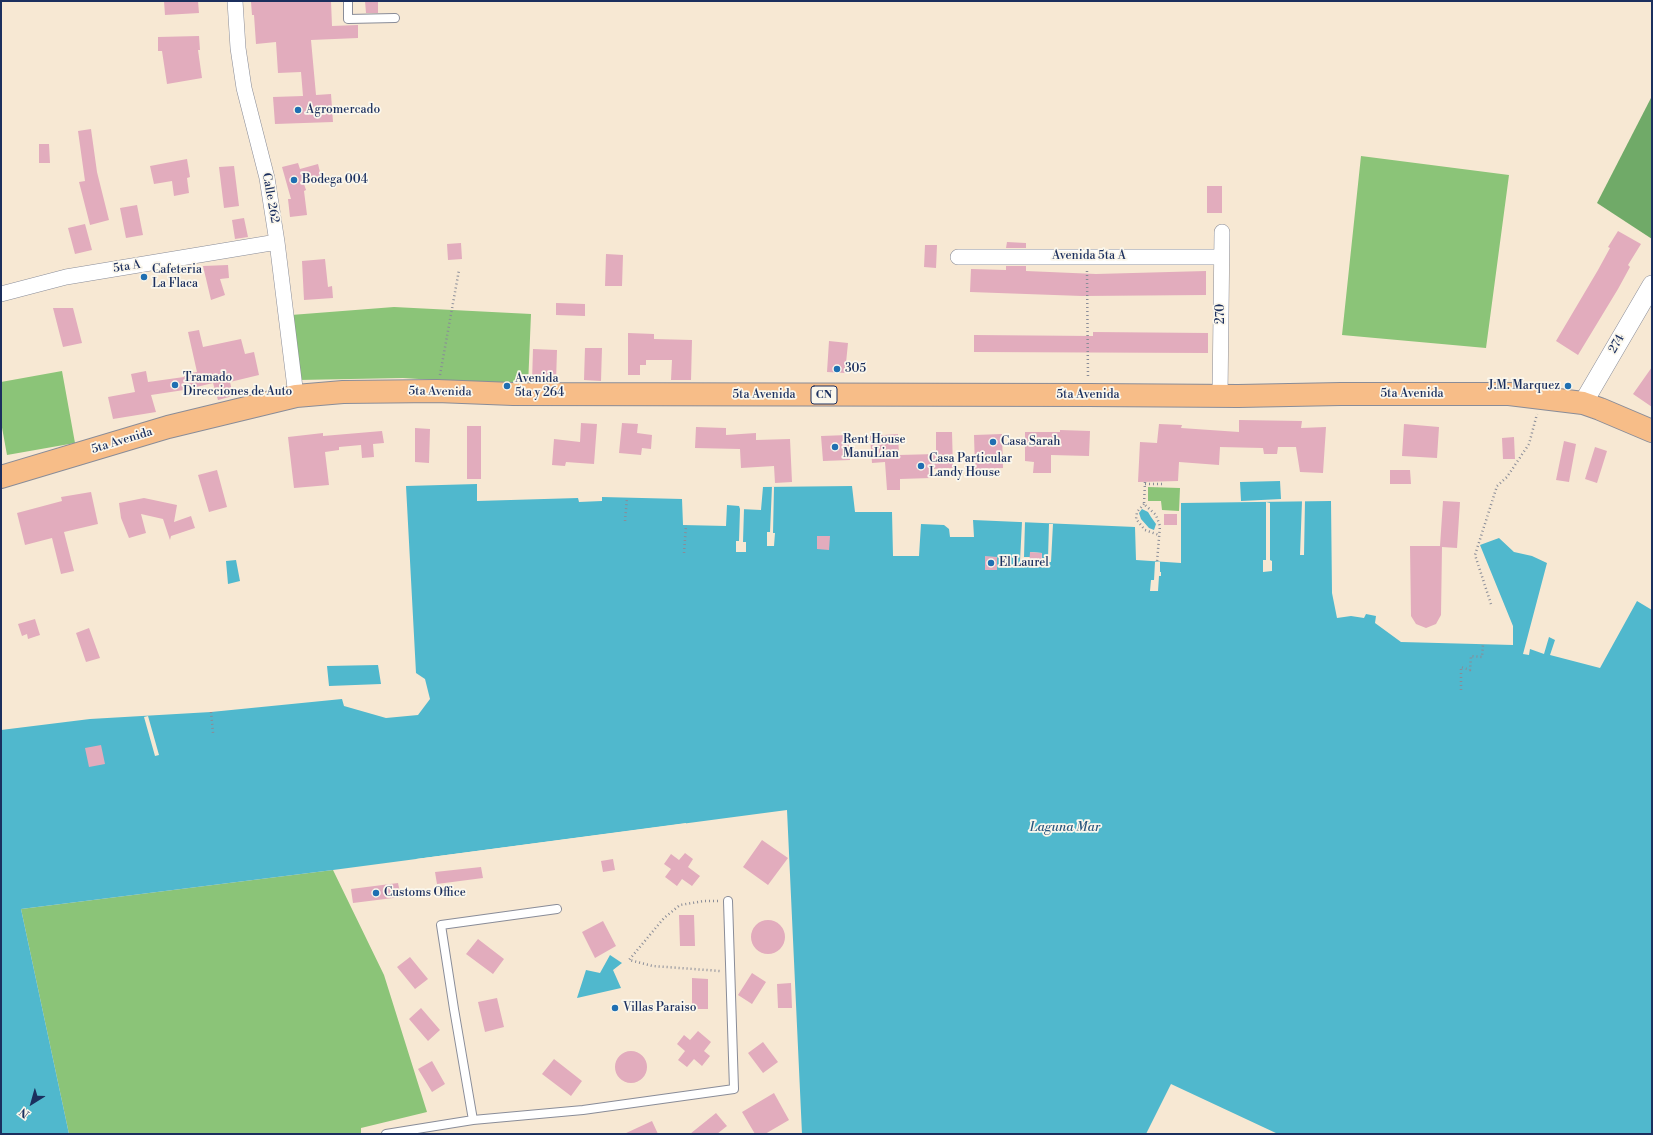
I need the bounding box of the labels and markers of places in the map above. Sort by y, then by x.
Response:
place label: Agromercado [306,103,380,117]
marker: Agromercado [293,105,303,115]
place label: Bodega 004 [302,173,368,187]
marker: Bodega 004 [289,175,299,185]
place label: Cafeteria La Flaca [152,263,202,291]
marker: Cafeteria La Flaca [139,272,149,282]
place label: 305 [845,362,866,376]
marker: 305 [832,364,842,374]
place label: Tramado Direcciones de Auto [183,371,292,399]
place label: Avenida 5ta y 264 [515,372,564,400]
place label: J.M. Marquez [1488,379,1560,393]
marker: Tramado Direcciones de Auto [170,380,180,390]
marker: Avenida 5ta y 264 [502,381,512,391]
marker: J.M. Marquez [1563,381,1573,391]
place label: Rent House ManuLian [843,433,906,461]
place label: Casa Sarah [1001,435,1060,449]
marker: Casa Sarah [988,437,998,447]
marker: Rent House ManuLian [830,442,840,452]
place label: Casa Particular Landy House [929,452,1012,480]
marker: Casa Particular Landy House [916,461,926,471]
place label: El Laurel [999,556,1049,570]
marker: El Laurel [986,558,996,568]
place label: Customs Office [384,886,466,900]
marker: Customs Office [371,888,381,898]
place label: Villas Paraiso [623,1001,697,1015]
marker: Villas Paraiso [610,1003,620,1013]

